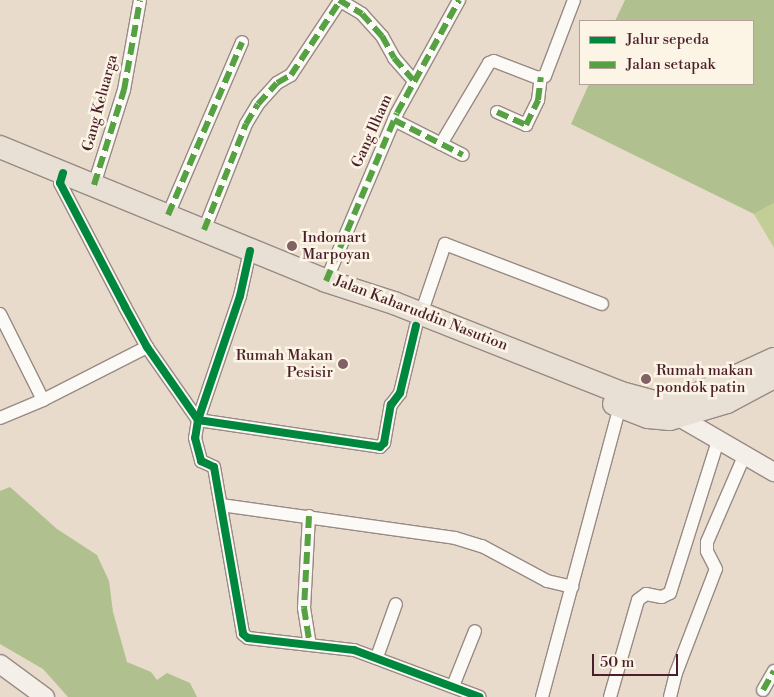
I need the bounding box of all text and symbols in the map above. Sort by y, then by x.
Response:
legend [579,20,754,85]
text: Jalur sepeda [626,30,709,49]
street label: Gang Keluarga [78,53,122,153]
text: Jalan setapak [626,55,715,74]
street label: Gang Ilham [348,92,396,170]
place label: Indomart Marpoyan [302,228,370,263]
marker: Indomart Marpoyan [286,240,298,252]
street label: Jalan Kaharuddin Nasution [332,272,510,354]
place label: Rumah Makan Pesisir [236,346,333,381]
marker: Rumah Makan Pesisir [337,358,349,370]
place label: Rumah makan pondok patin [656,361,753,396]
marker: Rumah makan pondok patin [640,373,652,385]
scale bar [594,644,680,676]
text: 50 m [600,653,634,672]

